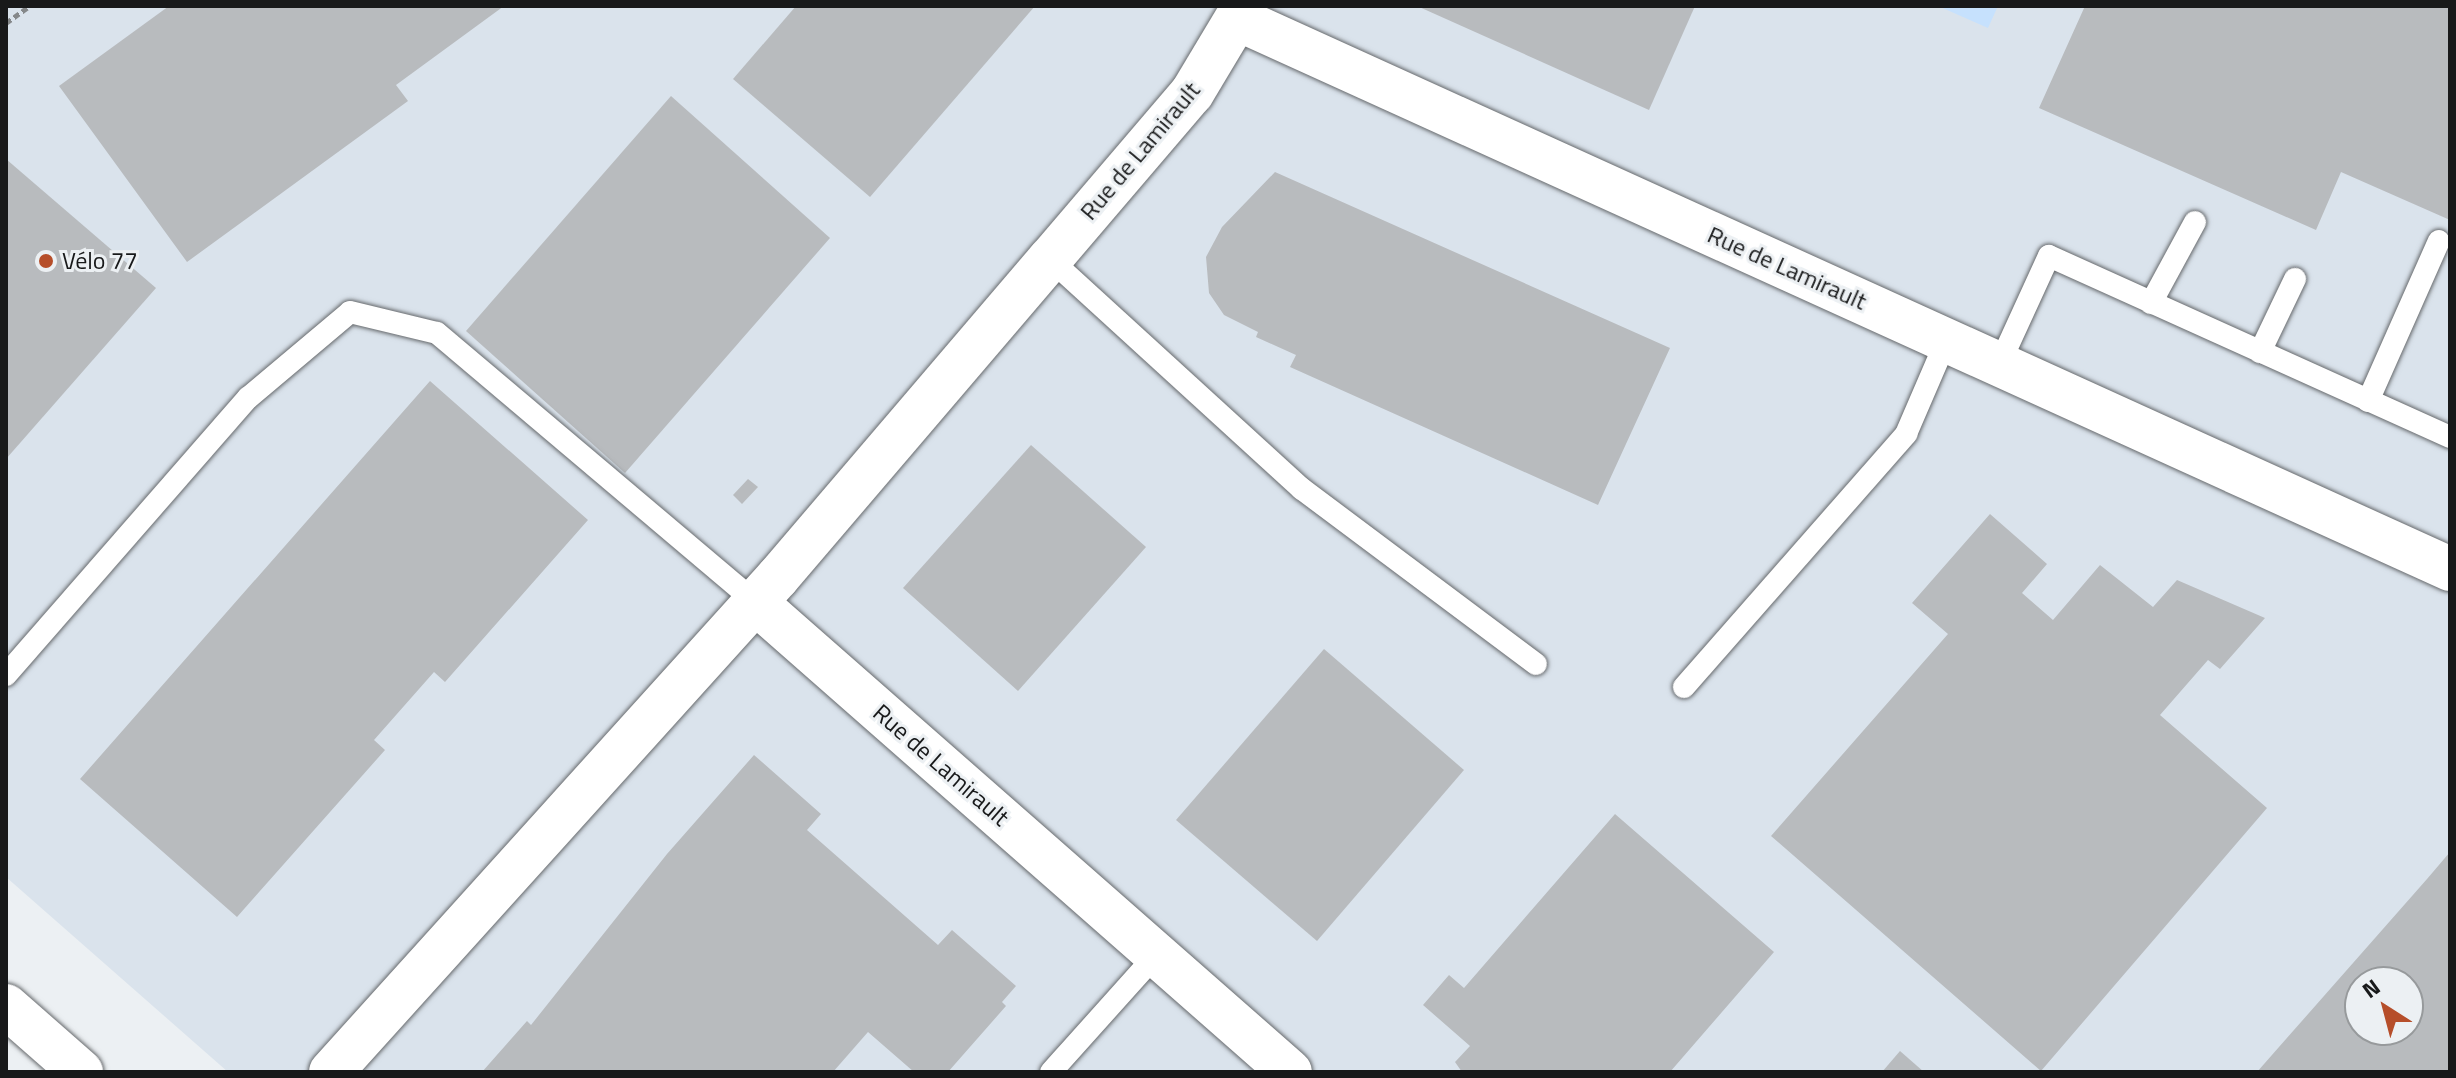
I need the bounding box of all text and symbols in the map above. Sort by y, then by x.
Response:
street label: Rue de Lamirault [1074,76,1206,226]
street label: Rue de Lamirault [1703,220,1871,316]
place label: Vélo 77 [62,247,138,275]
marker: Vélo 77 [37,252,55,270]
street label: Rue de Lamirault [867,698,1015,832]
north arrow [2344,966,2424,1046]
text: N [2355,970,2387,1006]

